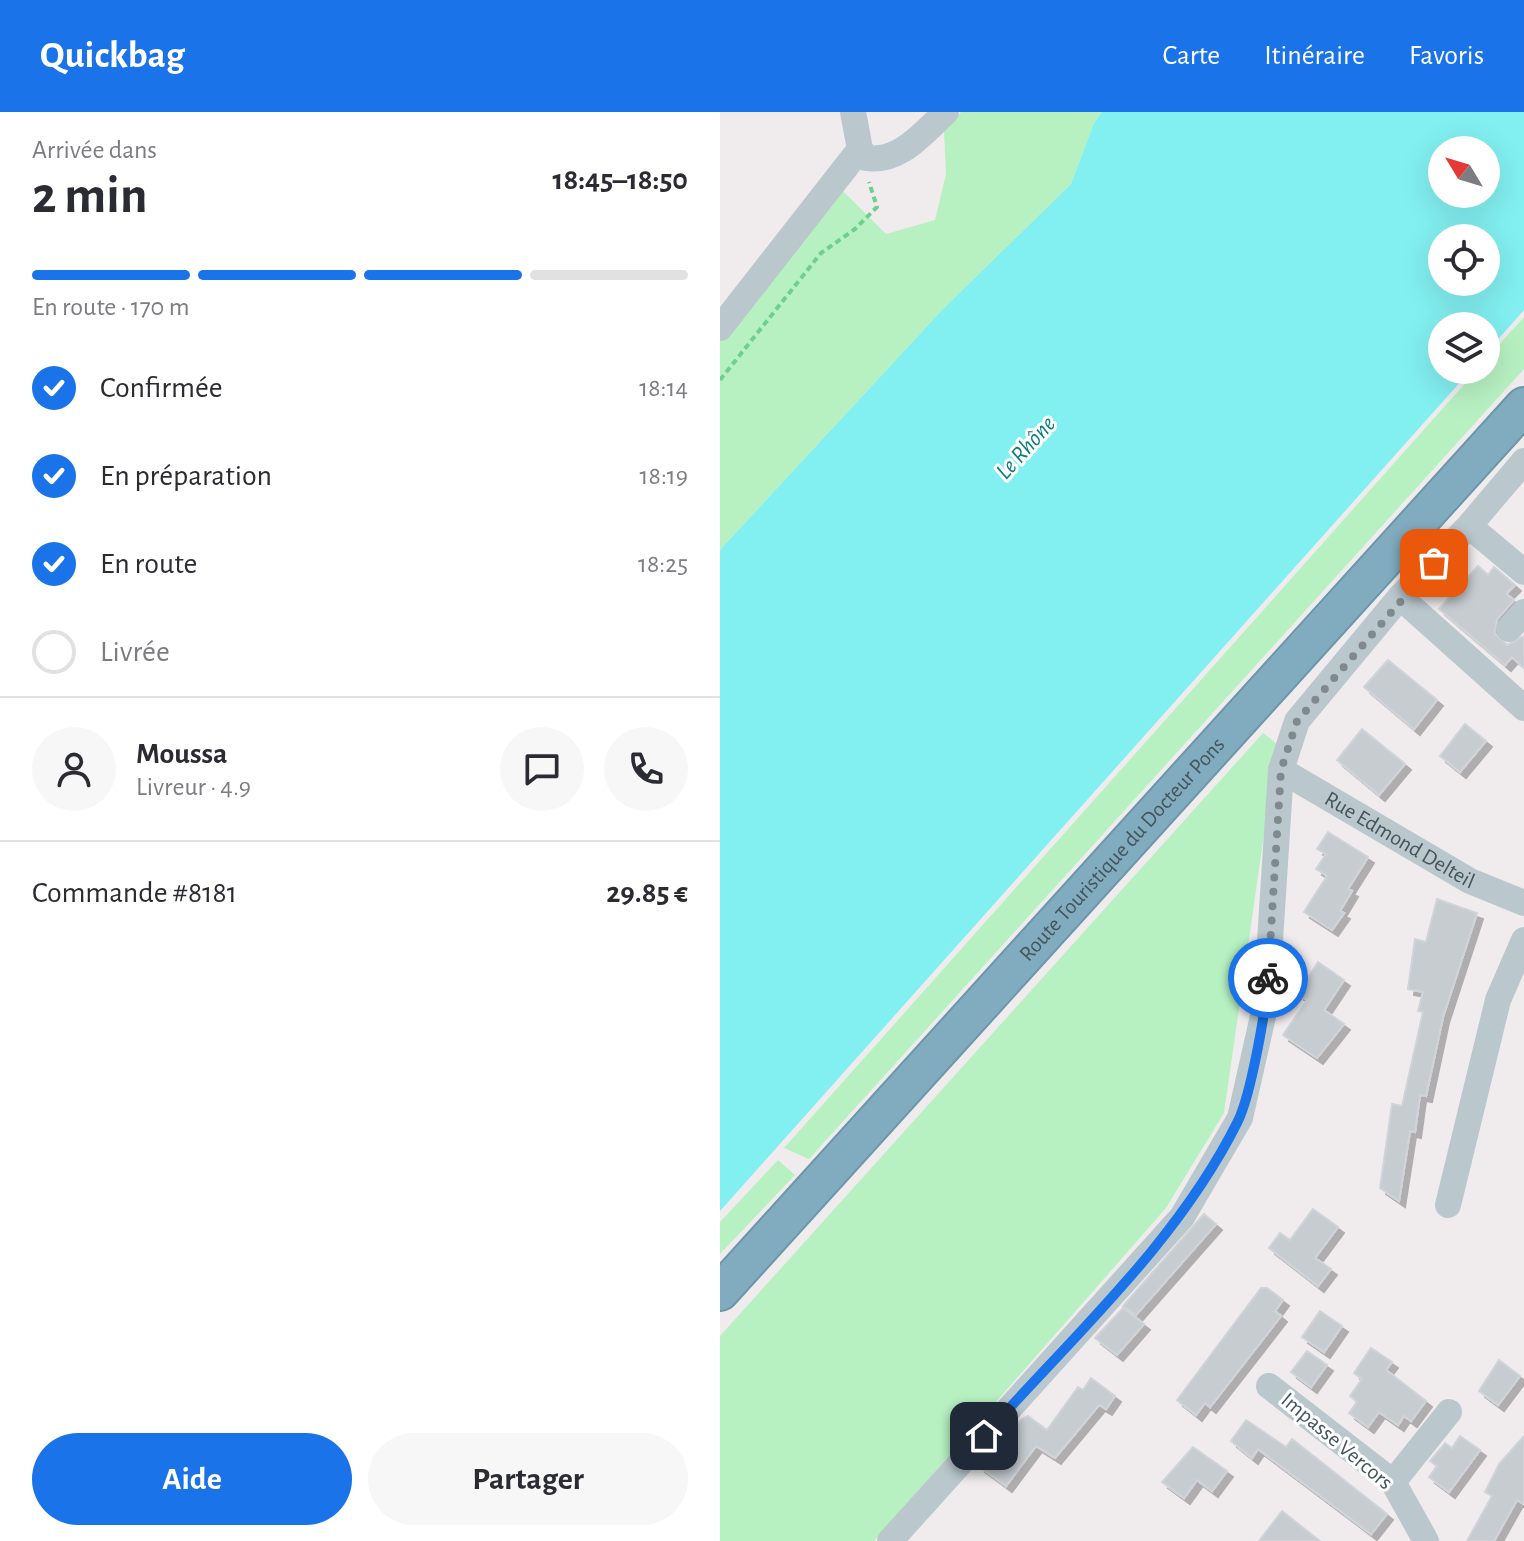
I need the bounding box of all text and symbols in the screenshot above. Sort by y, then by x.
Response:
text: Quickbag [40,37,185,75]
text: Carte [1163,42,1220,70]
text: Itinéraire [1264,42,1365,70]
text: Favoris [1409,42,1484,70]
north arrow [1428,136,1500,208]
map controls [1428,136,1500,384]
text: Arrivée dans [32,137,157,163]
text: 18:45–18:50 [553,165,688,195]
text: 2 min [32,170,147,222]
button: locate [1428,224,1500,296]
text: En route · 170 m [32,294,189,320]
button: layers [1428,312,1500,384]
icon: check [32,366,76,410]
text: Confirmée [100,373,223,403]
text: 18:14 [639,375,688,401]
water label: Le Rhône [992,412,1060,484]
icon: check [32,454,76,498]
text: En préparation [100,461,272,491]
text: 18:19 [640,463,688,489]
pin [1400,529,1468,597]
icon: bag [1412,541,1456,585]
icon: check [32,542,76,586]
text: En route [100,549,197,579]
text: 18:25 [638,551,688,577]
text: Livrée [100,637,170,667]
button: person [32,727,116,811]
button: chat [500,727,584,811]
button: phone [604,727,688,811]
street label: Route Touristique du Docteur Pons [1015,733,1229,965]
text: Moussa [136,739,227,769]
text: Livreur · 4.9 [136,774,251,800]
street label: Rue Edmond Delteil [1321,787,1478,893]
text: Commande #8181 [32,878,237,908]
text: 29.85 € [606,878,688,908]
courier [1228,938,1308,1018]
icon: bike [1246,956,1290,1000]
street label: Impasse Vercors [1277,1388,1397,1494]
pin [950,1402,1018,1470]
icon: home [962,1414,1006,1458]
button: Aide [32,1433,352,1525]
button: Partager [368,1433,688,1525]

